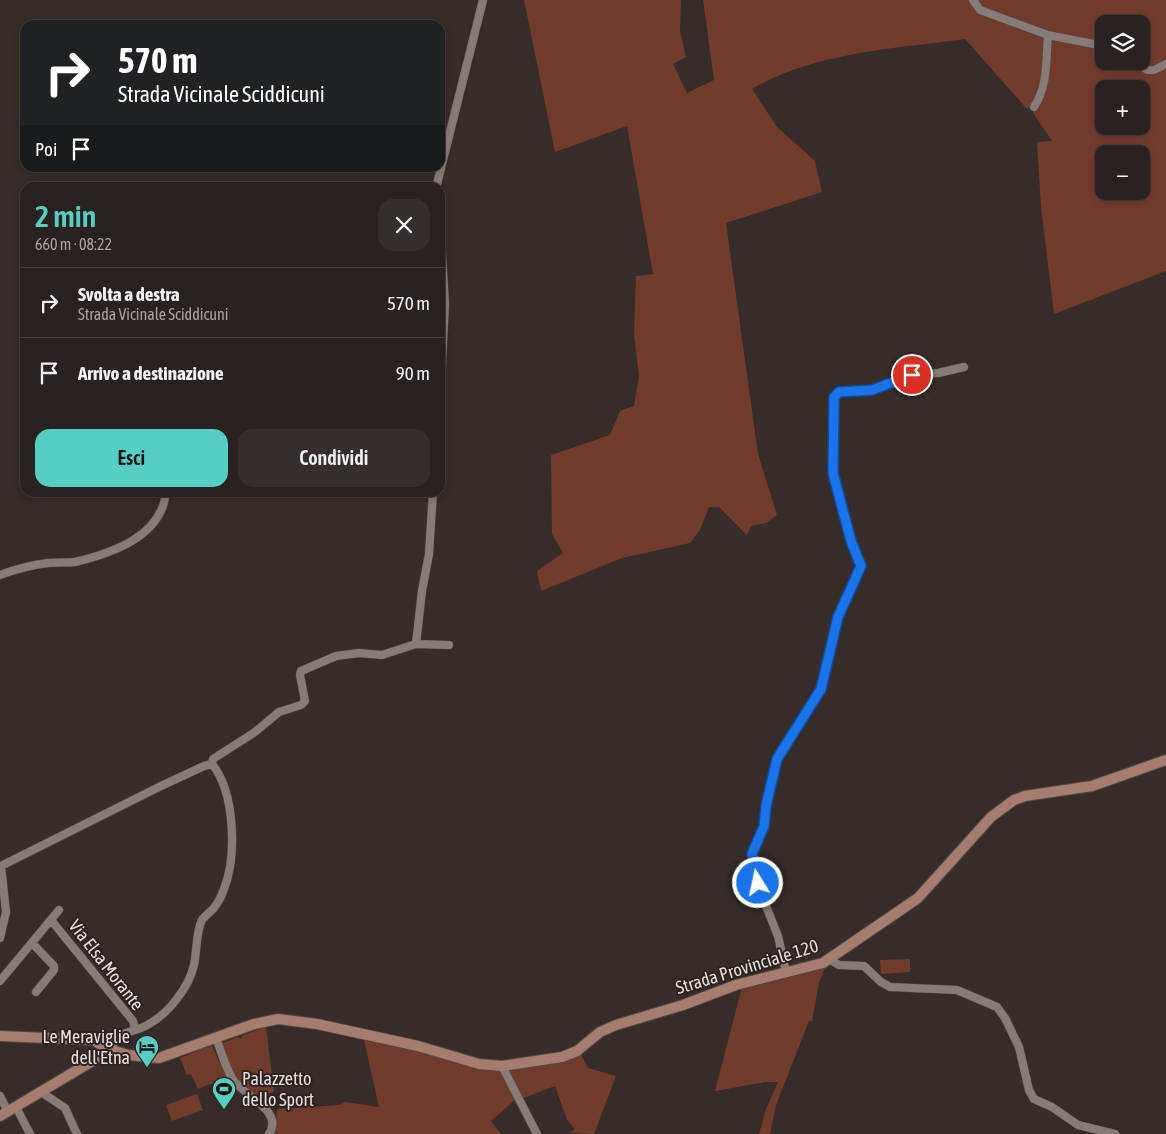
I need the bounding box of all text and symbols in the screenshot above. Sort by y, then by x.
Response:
map controls [1095,15,1150,200]
button: layers [1095,15,1150,70]
icon: right [35,40,100,105]
text: 570 m [118,40,197,80]
button: + [1095,80,1150,135]
text: Strada Vicinale Sciddicuni [118,81,325,107]
icon: arrive [67,135,95,163]
text: Poi [35,138,57,160]
button: − [1095,145,1150,200]
text: 2 min [35,199,96,233]
button: close [378,199,430,251]
text: 660 m · 08:22 [35,235,112,253]
text: Svolta a destra [78,283,180,305]
icon: right [35,289,63,317]
text: 570 m [387,292,430,314]
text: Strada Vicinale Sciddicuni [78,305,229,323]
pin [891,354,933,396]
icon: arrive [35,359,63,387]
icon: arrive [898,361,926,389]
text: Arrivo a destinazione [78,362,224,384]
text: 90 m [396,362,430,384]
button: Esci [35,429,228,487]
button: Condividi [238,429,430,487]
position arrow [731,856,783,908]
street label: Via Elsa Morante [65,915,148,1014]
street label: Strada Provinciale 120 [673,935,821,998]
place label: Le Meraviglie dell'Etna [42,1026,130,1068]
hotel icon: Le Meraviglie dell'Etna [134,1034,160,1068]
place label: Palazzetto dello Sport [242,1068,314,1110]
sports icon: Palazzetto dello Sport [211,1076,237,1110]

